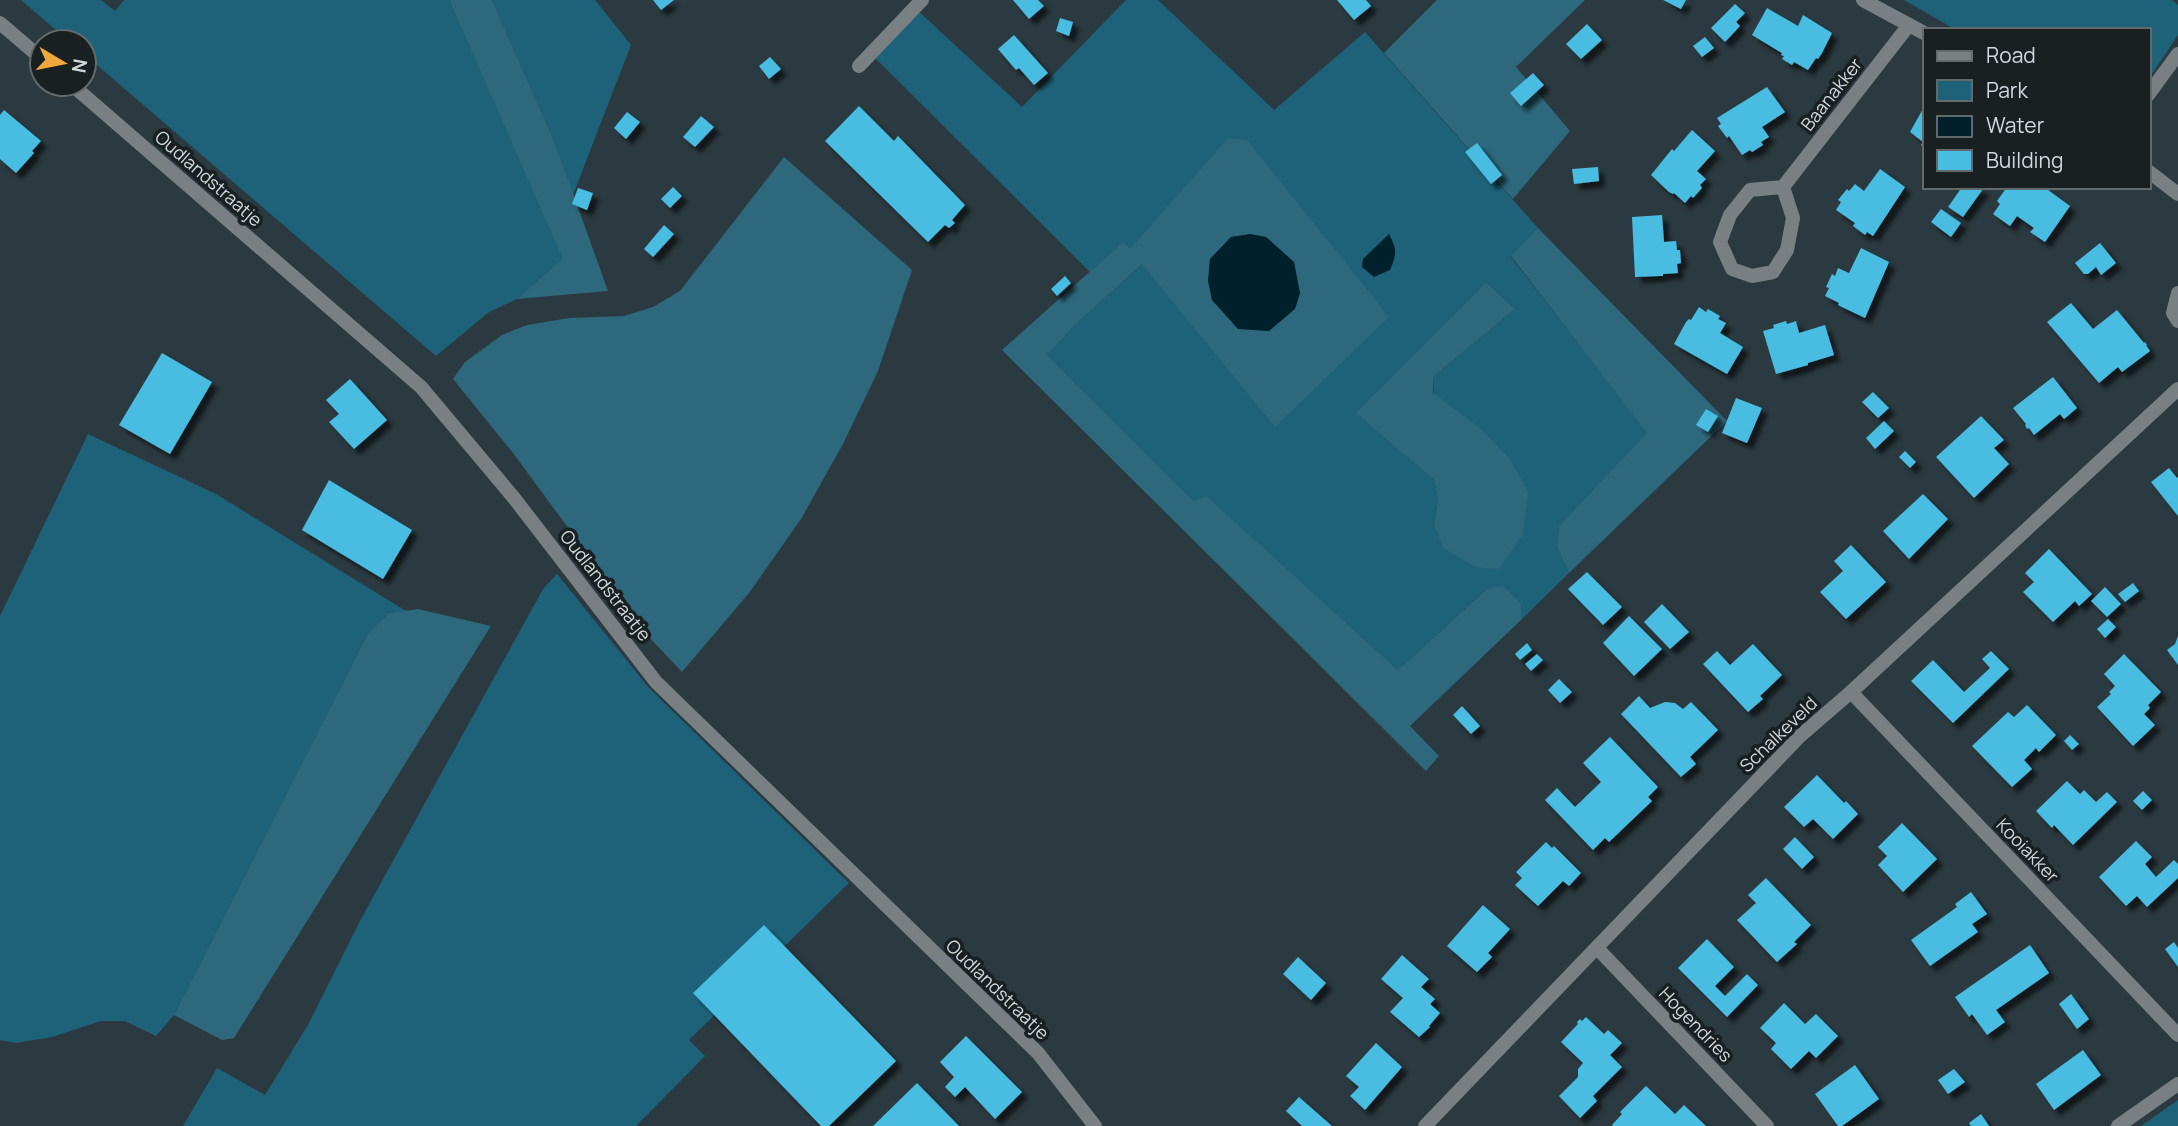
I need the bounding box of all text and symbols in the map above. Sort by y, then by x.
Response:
north arrow [28,28,98,98]
legend [1923,28,2150,189]
text: Road [1986,41,2036,69]
street label: Baanakker [1795,52,1867,135]
text: N [66,57,94,75]
text: Park [1986,76,2028,104]
text: Water [1986,111,2045,139]
street label: Oudlandstraatje [150,125,268,231]
text: Building [1986,146,2063,174]
street label: Oudlandstraatje [555,524,657,646]
street label: Schalkeveld [1734,691,1822,777]
street label: Kooiakker [1992,813,2065,888]
street label: Oudlandstraatje [941,934,1055,1044]
street label: Hogendries [1654,981,1738,1067]

